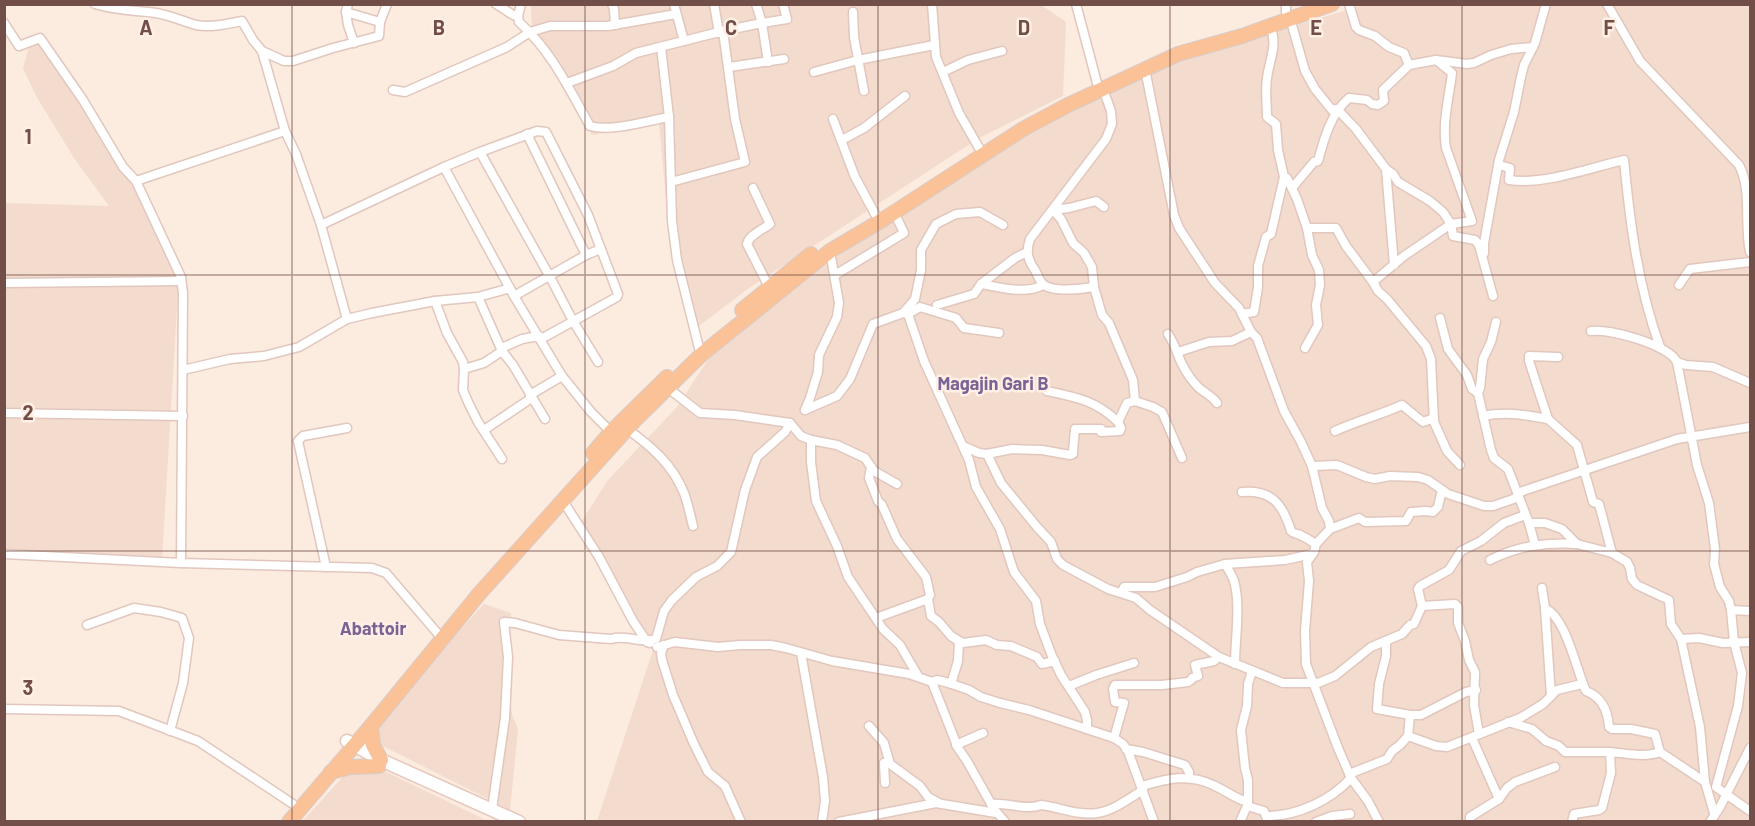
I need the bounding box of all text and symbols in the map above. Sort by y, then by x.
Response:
text: A [139,15,153,39]
text: B [433,15,445,39]
text: C [725,15,737,39]
text: D [1018,15,1030,39]
text: E [1310,15,1322,39]
text: F [1603,15,1615,39]
text: 1 [24,124,32,148]
district label: Magajin Gari B [937,372,1049,394]
text: 2 [22,400,34,424]
district label: Abattoir [340,617,406,639]
text: 3 [23,675,33,699]

